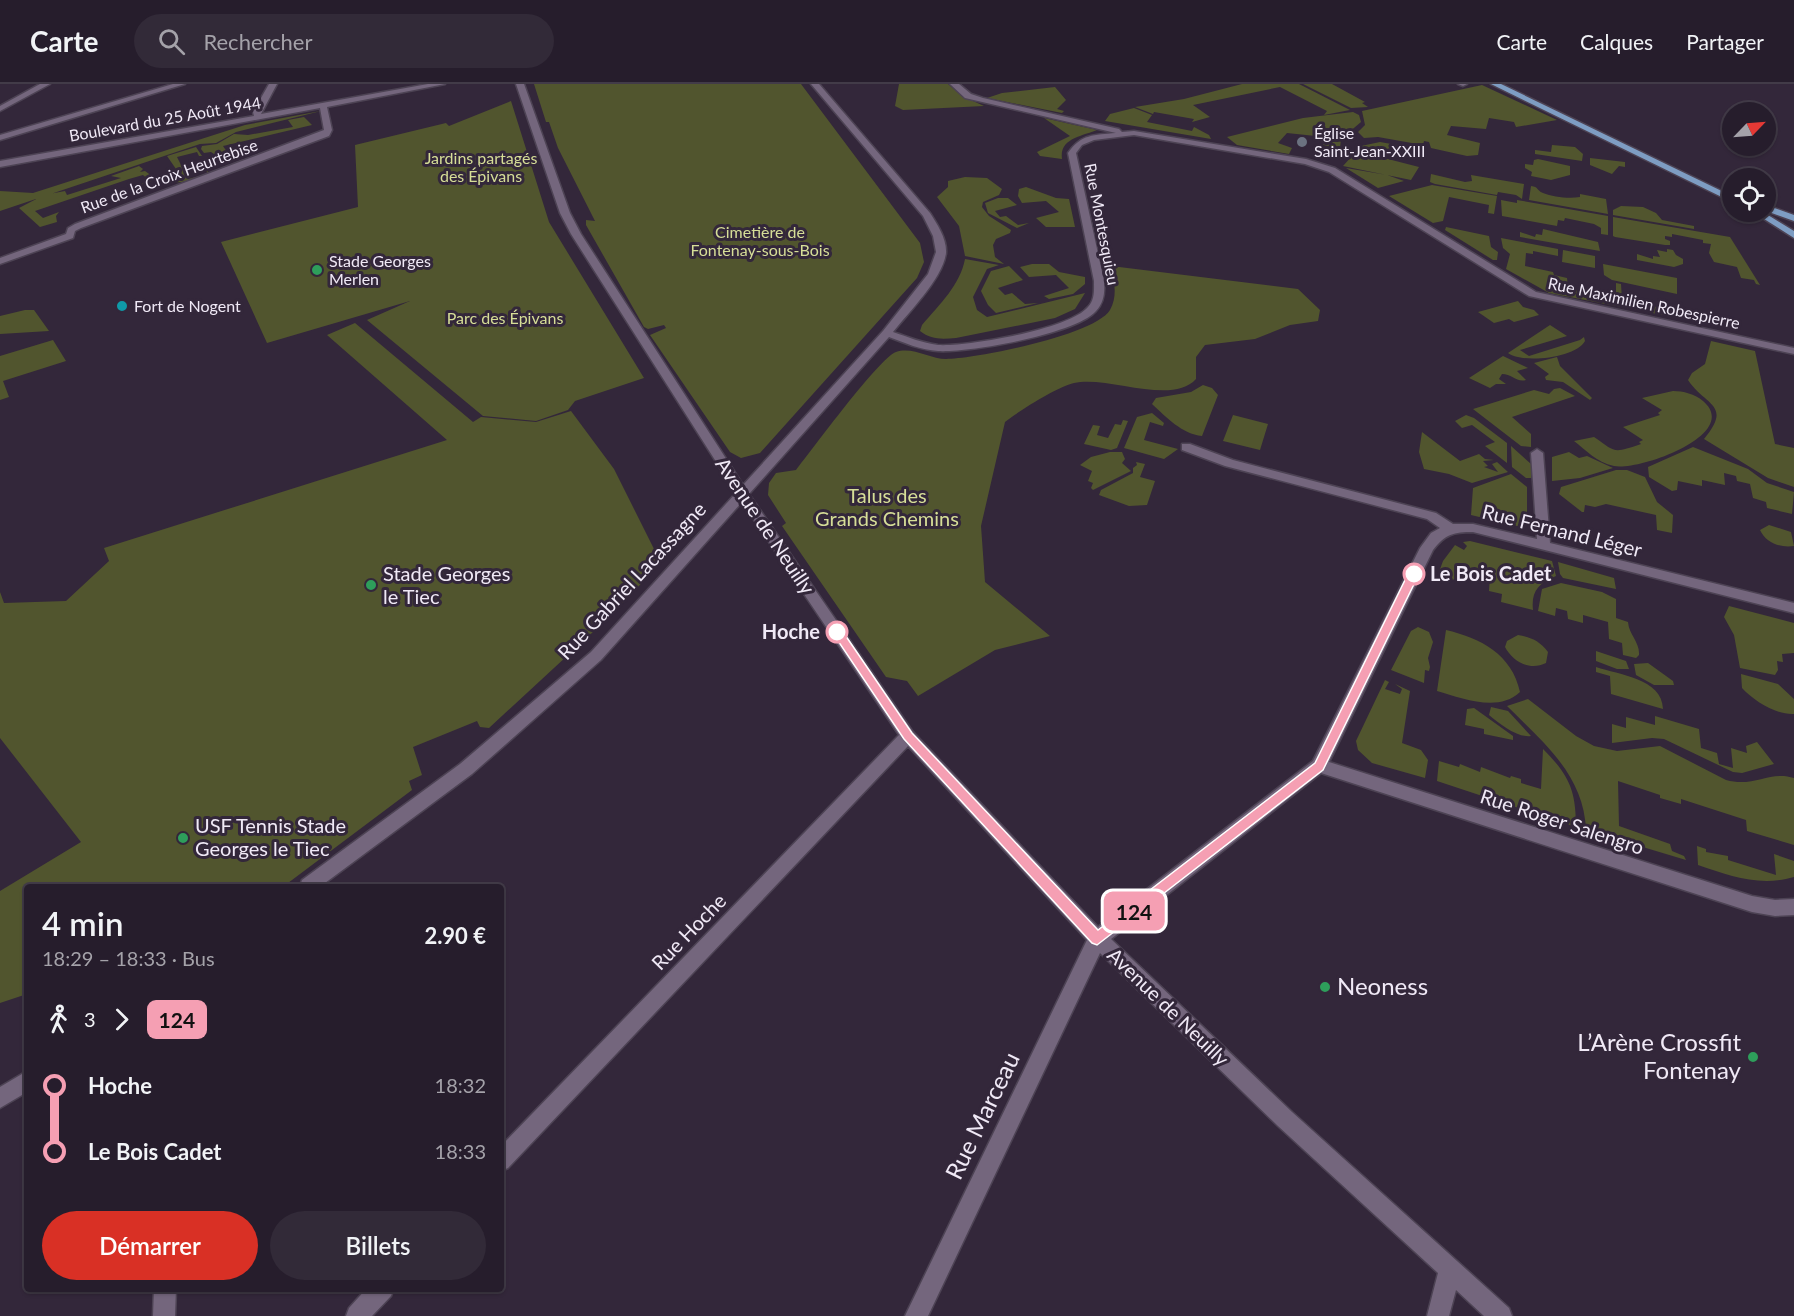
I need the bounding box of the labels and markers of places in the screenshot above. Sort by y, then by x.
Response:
place label: Église Saint-Jean-XXIII [1314,123,1426,160]
marker: Église Saint-Jean-XXIII [1295,135,1309,149]
place label: Stade Georges Merlen [329,251,431,288]
marker: Stade Georges Merlen [310,263,324,277]
place label: Fort de Nogent [134,296,241,315]
marker: Fort de Nogent [115,299,129,313]
place label: Stade Georges le Tiec [383,561,510,608]
place label: Le Bois Cadet [1430,561,1552,585]
marker: Le Bois Cadet [1403,563,1425,585]
marker: Stade Georges le Tiec [364,578,378,592]
place label: Hoche [762,619,820,643]
marker: Hoche [826,621,848,643]
place label: USF Tennis Stade Georges le Tiec [195,813,346,860]
marker: USF Tennis Stade Georges le Tiec [176,831,190,845]
place label: Neoness [1337,971,1428,1000]
marker: Neoness [1318,980,1332,994]
place label: L’Arène Crossfit Fontenay [1577,1027,1742,1084]
marker: L’Arène Crossfit Fontenay [1746,1050,1760,1064]

